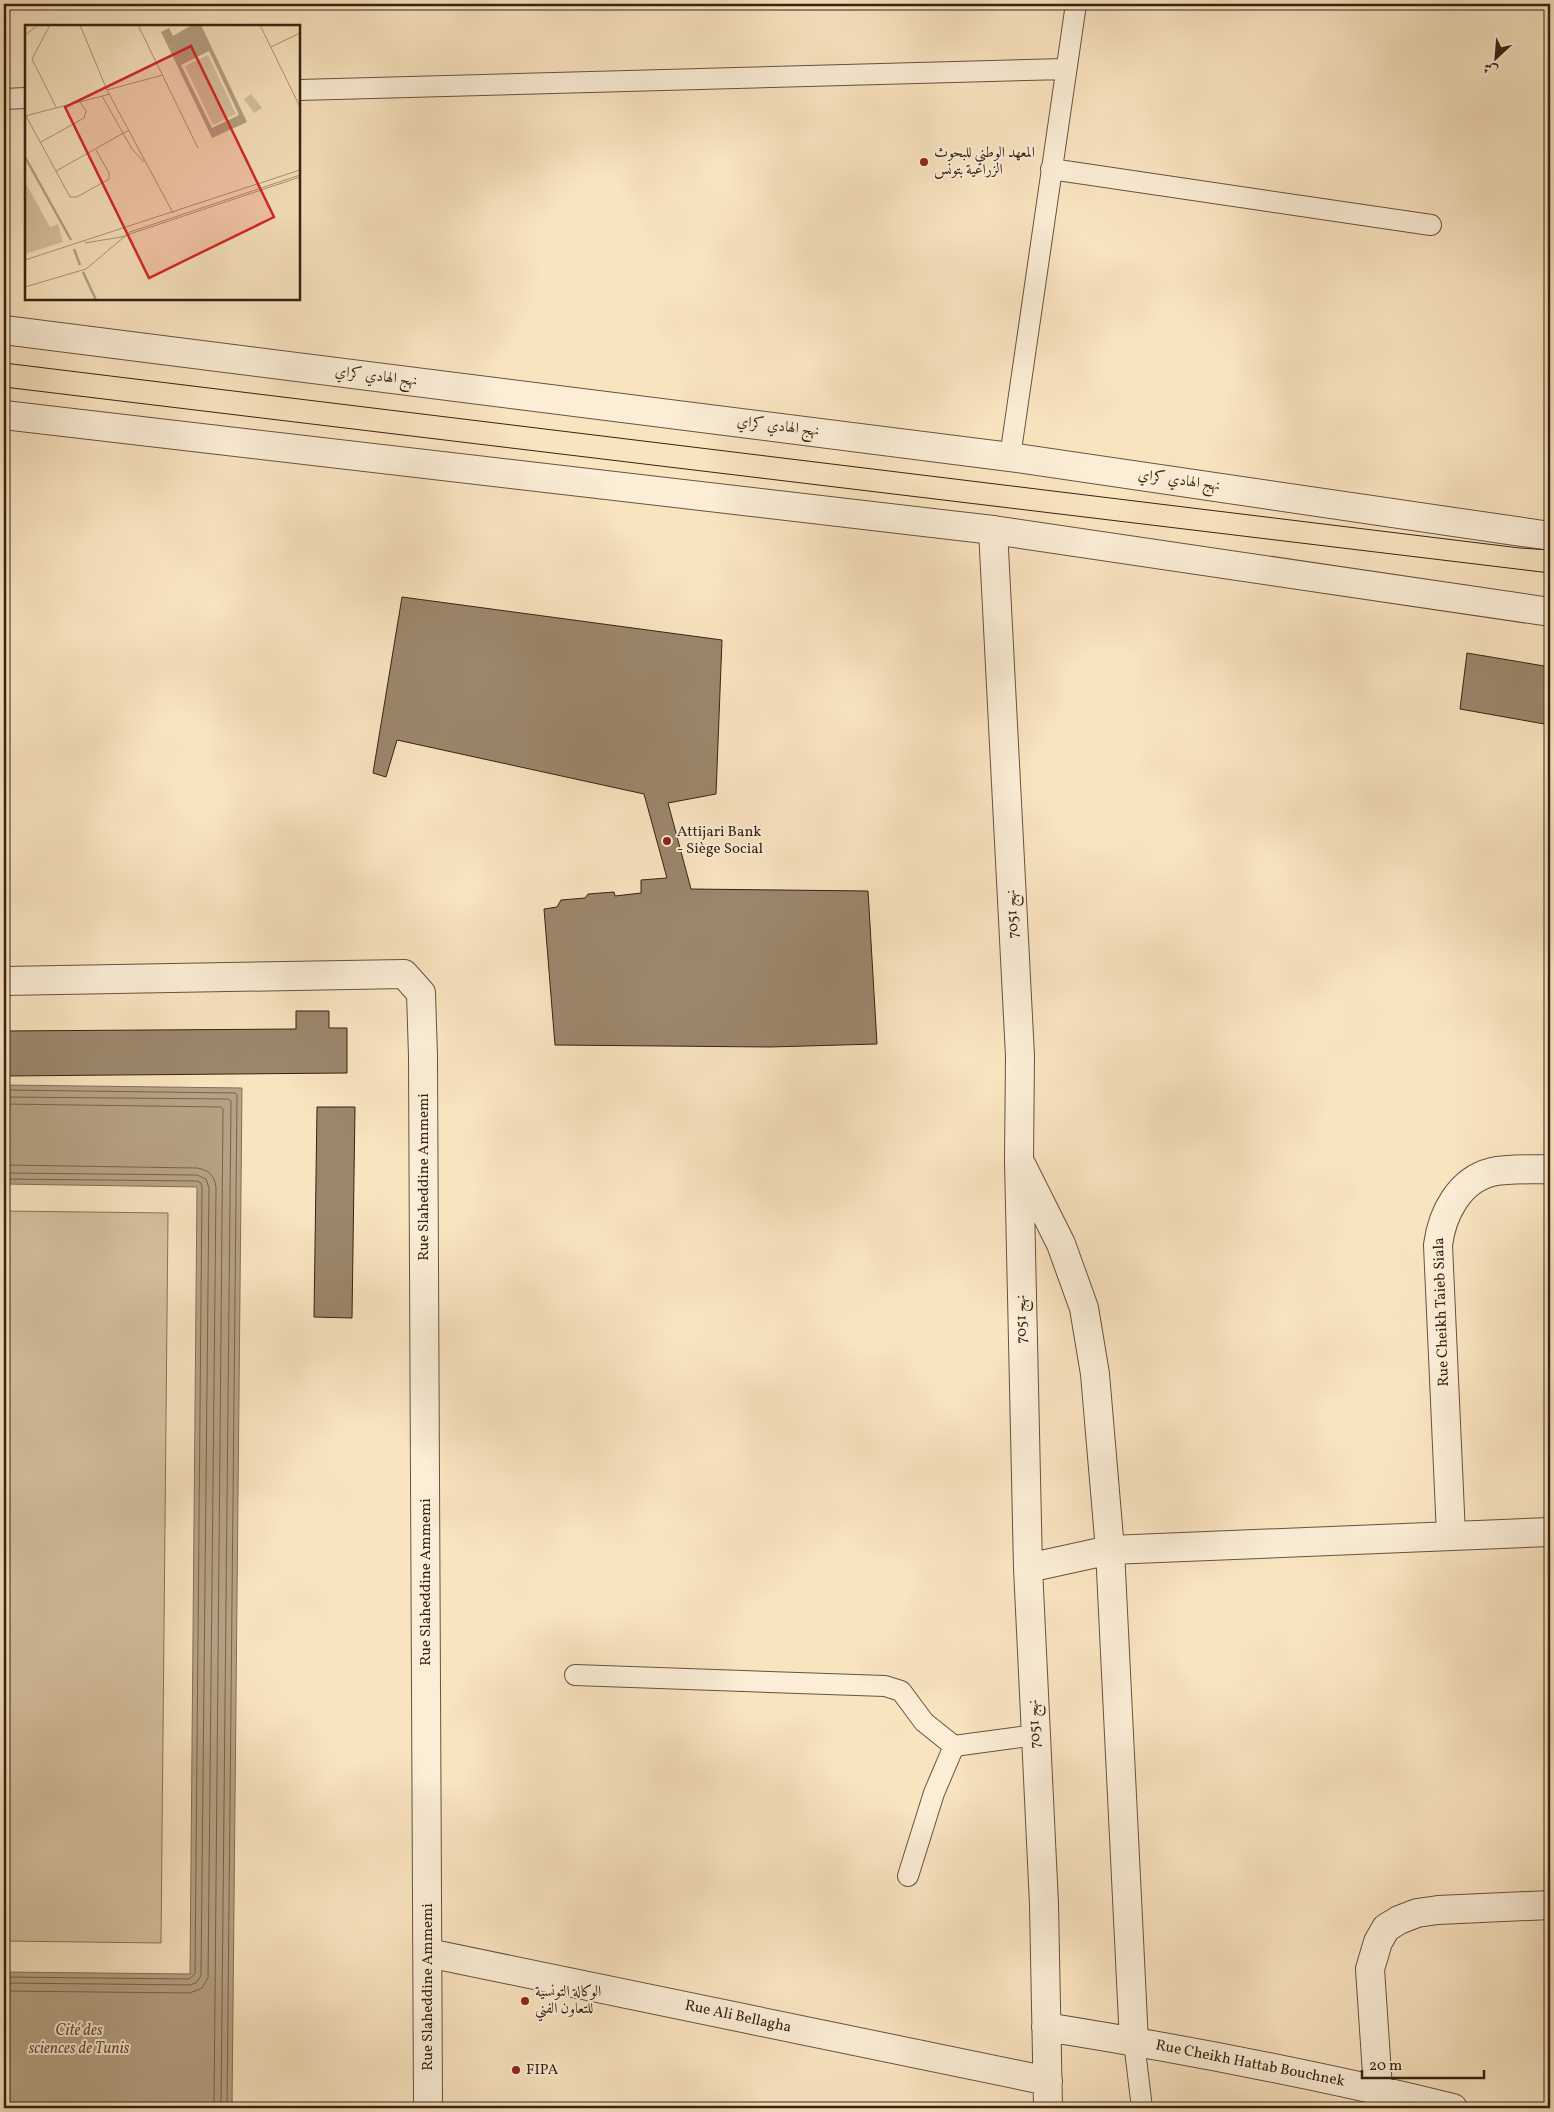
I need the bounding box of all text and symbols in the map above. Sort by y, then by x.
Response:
inset map [25,25,300,300]
north arrow [1472,32,1522,82]
text: ش [1480,57,1501,80]
place label: المعهد الوطني للبحوث الزراعية بتونس [934,143,1035,181]
marker: المعهد الوطني للبحوث الزراعية بتونس [918,156,930,168]
street label: نهج الهادي كراي [333,362,418,394]
street label: نهج الهادي كراي [735,412,820,444]
street label: نهج الهادي كراي [1136,465,1221,499]
place label: Attijari Bank - Siège Social [677,822,763,860]
marker: Attijari Bank - Siège Social [661,835,673,847]
street label: نهج 7051 [1001,889,1027,939]
street label: Rue Slaheddine Ammemi [414,1093,435,1261]
street label: Rue Cheikh Taieb Siala [1429,1237,1455,1387]
street label: نهج 7051 [1011,1294,1035,1344]
street label: Rue Slaheddine Ammemi [416,1498,437,1666]
street label: نهج 7051 [1023,1699,1049,1749]
street label: Rue Slaheddine Ammemi [418,1903,439,2071]
place label: الوكالة التونسية للتعاون الفني [535,1982,601,2022]
marker: الوكالة التونسية للتعاون الفني [519,1995,531,2007]
street label: Rue Ali Bellagha [683,1995,793,2039]
water label: Cité des sciences de Tunis [29,2020,130,2060]
street label: Rue Cheikh Hattab Bouchnek [1154,2035,1346,2093]
scale bar [1362,2047,1484,2079]
text: 20 m [1369,2056,1402,2077]
place label: FIPA [526,2060,559,2081]
marker: FIPA [510,2064,522,2076]

